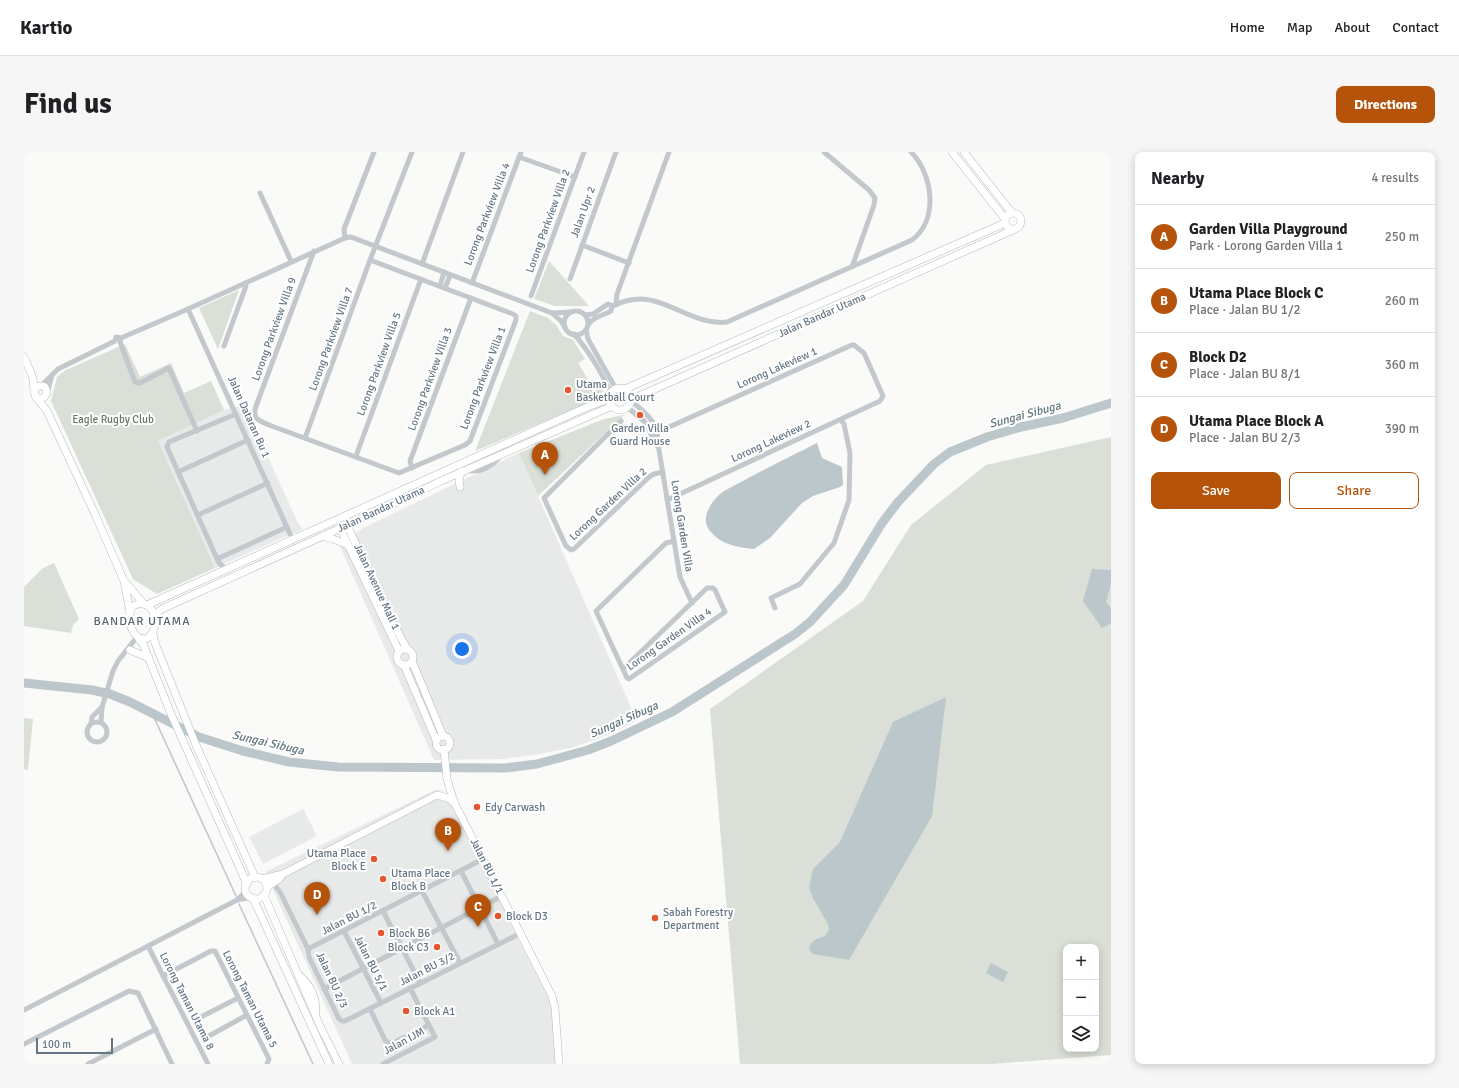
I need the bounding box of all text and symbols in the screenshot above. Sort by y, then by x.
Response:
text: Kartio [20,16,73,40]
text: Home [1230,19,1265,36]
text: Map [1287,19,1312,36]
text: About [1334,19,1370,36]
text: Contact [1392,19,1439,36]
button: Directions [1336,86,1435,123]
text: Find us [24,87,112,121]
street label: Lorong Parkview Villa 4 [461,161,513,267]
street label: Lorong Parkview Villa 2 [523,167,573,275]
text: Nearby [1151,168,1204,189]
text: 4 results [1371,170,1419,186]
street label: Jalan Upr 2 [568,185,598,239]
text: Garden Villa Playground [1189,220,1348,238]
text: A [1160,229,1168,245]
text: 250 m [1385,229,1419,245]
text: Park · Lorong Garden Villa 1 [1189,238,1343,254]
street label: Lorong Parkview Villa 9 [249,275,299,383]
text: Utama Place Block C [1189,284,1323,302]
street label: Lorong Parkview Villa 7 [306,285,356,393]
street label: Jalan Bandar Utama [776,290,868,340]
text: B [1160,293,1168,309]
text: 260 m [1385,293,1419,309]
text: Place · Jalan BU 1/2 [1189,302,1300,318]
street label: Lorong Parkview Villa 5 [354,310,404,418]
street label: Lorong Parkview Villa 3 [405,325,455,433]
street label: Lorong Parkview Villa 1 [457,325,509,431]
street label: Lorong Lakeview 1 [735,344,819,392]
text: Block D2 [1189,348,1247,366]
text: C [1160,357,1168,373]
text: 360 m [1385,357,1419,373]
text: Place · Jalan BU 8/1 [1189,366,1300,382]
street label: Jalan Dataran Bu 1 [225,374,273,460]
place label: Utama Basketball Court [576,378,654,404]
marker: Utama Basketball Court [563,385,573,395]
water label: Sungai Sibuga [988,398,1063,432]
marker: Garden Villa Guard House [635,410,645,420]
text: Utama Place Block A [1189,412,1324,430]
park label: Eagle Rugby Club [72,413,154,426]
street label: Lorong Lakeview 2 [729,417,813,465]
text: D [1160,421,1168,437]
text: 390 m [1385,421,1419,437]
place label: Garden Villa Guard House [610,422,670,448]
text: Place · Jalan BU 2/3 [1189,430,1300,446]
pin: A [532,442,558,475]
street label: Lorong Garden Villa 2 [567,465,649,543]
button: Save [1151,472,1281,509]
button: Share [1289,472,1419,509]
street label: Lorong Garden Villa [668,479,696,573]
street label: Jalan Bandar Utama [335,483,427,535]
street label: Jalan Avenue Mall 1 [351,542,403,632]
street label: Lorong Garden Villa 4 [624,605,714,673]
district label: BANDAR UTAMA [93,614,191,629]
your location [452,639,472,659]
water label: Sungai Sibuga [587,698,661,742]
water label: Sungai Sibuga [231,727,306,759]
place label: Edy Carwash [485,801,545,814]
marker: Edy Carwash [472,802,482,812]
pin: B [435,818,461,851]
street label: Jalan BU 1/1 [467,836,507,896]
place label: Utama Place Block E [307,847,366,873]
marker: Utama Place Block E [369,854,379,864]
place label: Utama Place Block B [391,867,450,893]
marker: Utama Place Block B [378,874,388,884]
pin: D [304,882,330,915]
pin: C [465,894,491,927]
street label: Jalan BU 1/2 [319,898,379,938]
place label: Sabah Forestry Department [663,906,734,932]
place label: Block D3 [506,910,548,923]
marker: Block D3 [493,911,503,921]
marker: Sabah Forestry Department [650,913,660,923]
place label: Block B6 [389,927,430,940]
marker: Block B6 [376,928,386,938]
street label: Jalan BU 5/1 [351,933,391,993]
place label: Block C3 [388,941,429,954]
marker: Block C3 [432,942,442,952]
map controls [1063,944,1099,1052]
button: + [1063,944,1099,980]
street label: Lorong Taman Utama 5 [220,948,280,1050]
street label: Jalan BU 3/2 [397,949,457,989]
street label: Lorong Taman Utama 8 [157,950,217,1052]
street label: Jalan BU 2/3 [313,950,351,1010]
button: − [1063,980,1099,1016]
place label: Block A1 [414,1005,455,1018]
marker: Block A1 [401,1006,411,1016]
button: layers [1063,1016,1099,1052]
street label: Jalan IJM [381,1025,427,1057]
scale bar [36,1036,113,1055]
text: 100 m [42,1038,71,1051]

